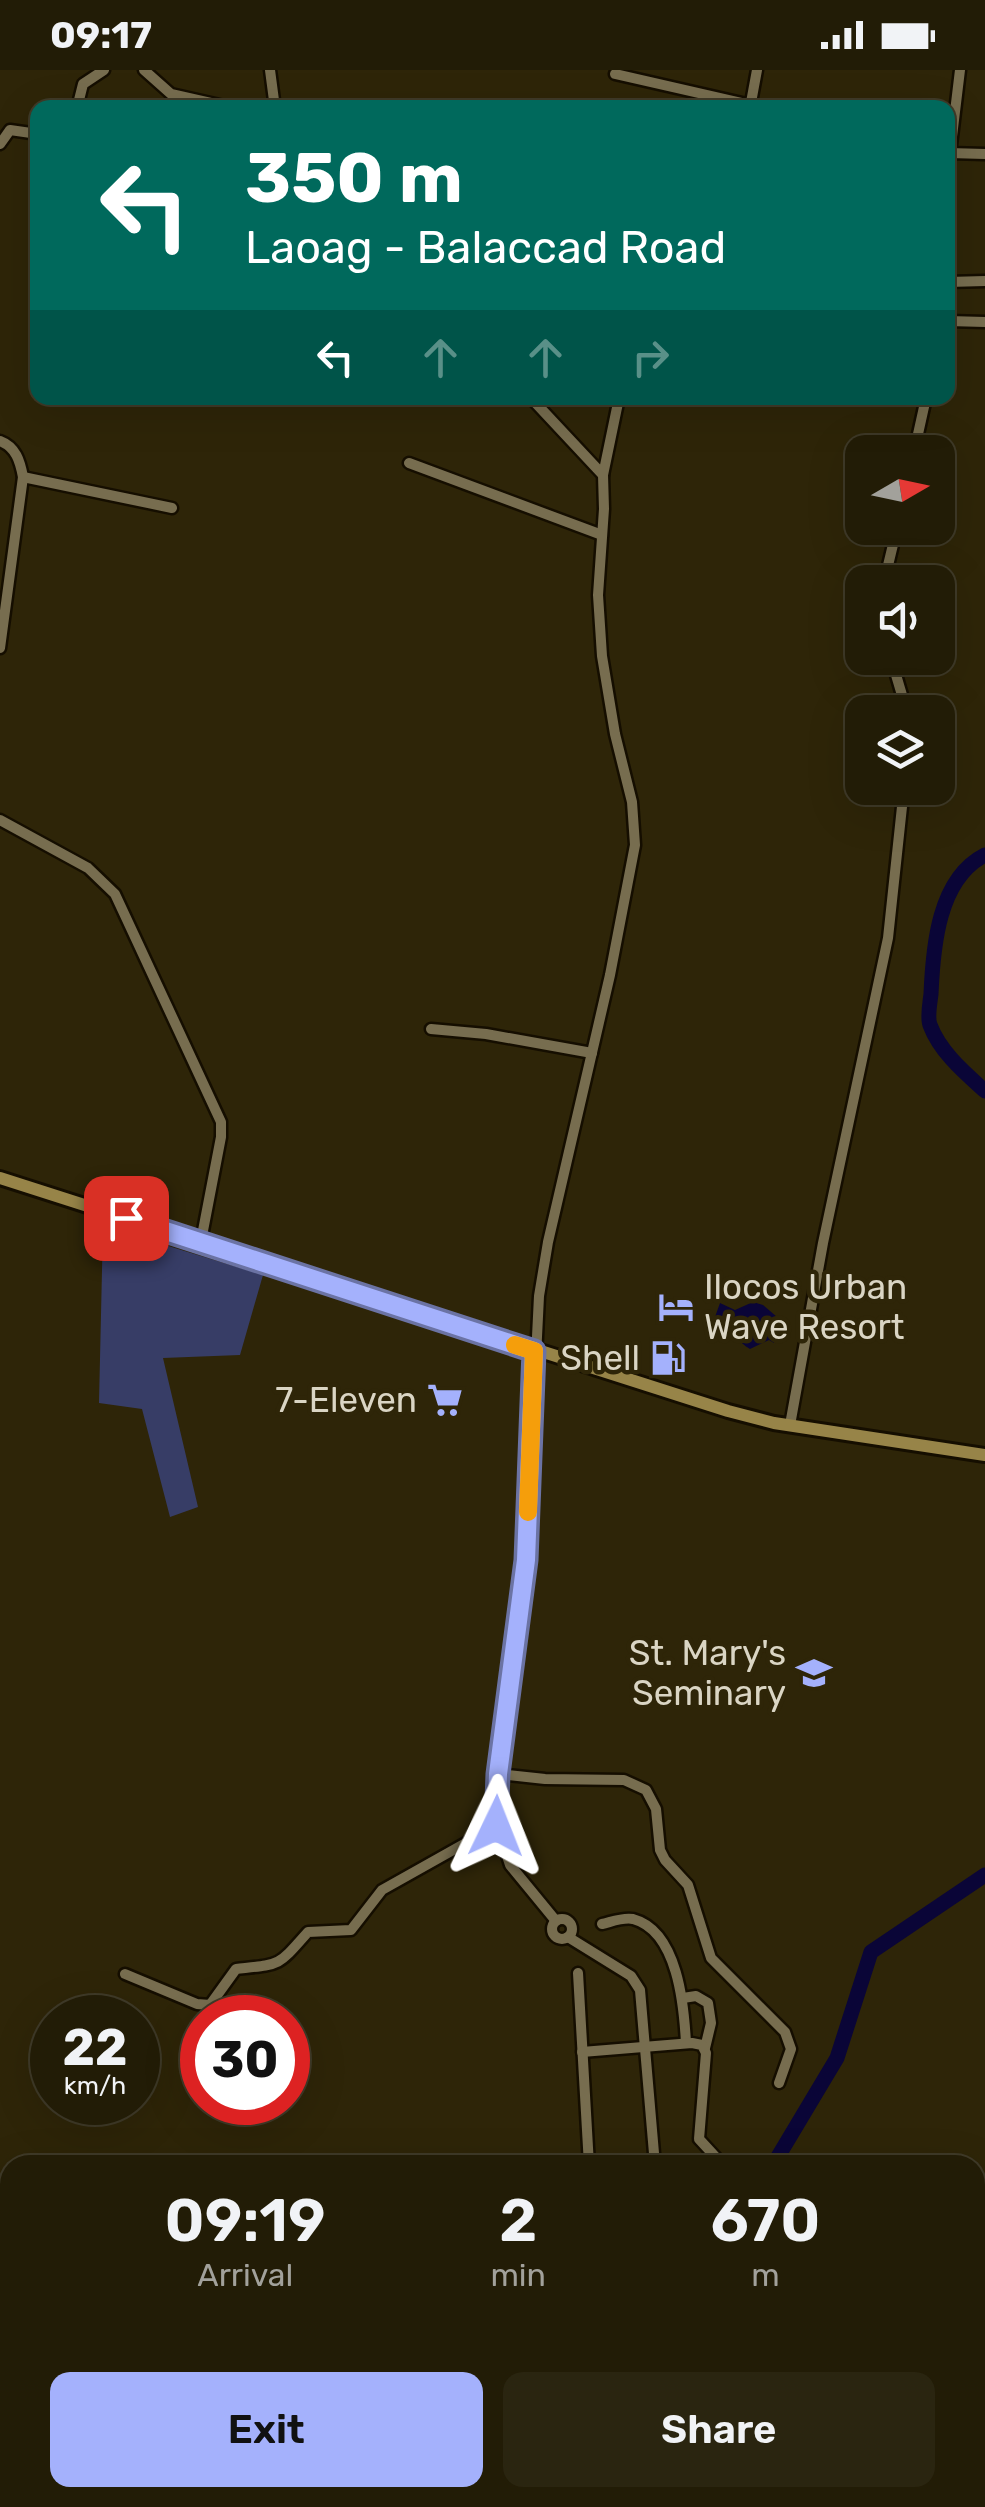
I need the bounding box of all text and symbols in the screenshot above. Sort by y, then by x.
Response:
text: 09:17 [50,12,152,58]
text: 350 m [245,137,463,220]
icon: left [80,140,210,270]
text: Laoag - Balaccad Road [245,221,726,274]
icon: left [308,330,363,385]
icon: ahead [413,330,468,385]
icon: ahead [518,330,573,385]
icon: right [623,330,678,385]
north arrow [845,435,955,545]
map controls [845,435,955,805]
button: sound [845,565,955,675]
button: layers [845,695,955,805]
pin [84,1176,169,1261]
icon: arrive [99,1191,154,1246]
place label: Ilocos Urban Wave Resort [704,1266,907,1348]
hotel icon: Ilocos Urban Wave Resort [657,1288,695,1326]
place label: Shell [560,1337,640,1379]
fuel station icon: Shell [649,1339,687,1377]
place label: 7-Eleven [275,1379,417,1421]
supermarket icon: 7-Eleven [426,1381,464,1419]
place label: St. Mary's Seminary [629,1632,786,1714]
school or university icon: St. Mary's Seminary [795,1654,833,1692]
position arrow [444,1774,548,1878]
speed limit sign: 30 [180,1995,310,2125]
text: 22 [63,2018,128,2078]
text: km/h [64,2071,126,2100]
text: 09:19 [165,2185,326,2256]
text: 2 [499,2185,537,2256]
text: 670 [711,2185,820,2256]
text: Arrival [197,2256,293,2294]
text: min [490,2256,546,2294]
text: m [751,2256,780,2294]
button: Exit [50,2372,483,2487]
button: Share [503,2372,935,2487]

